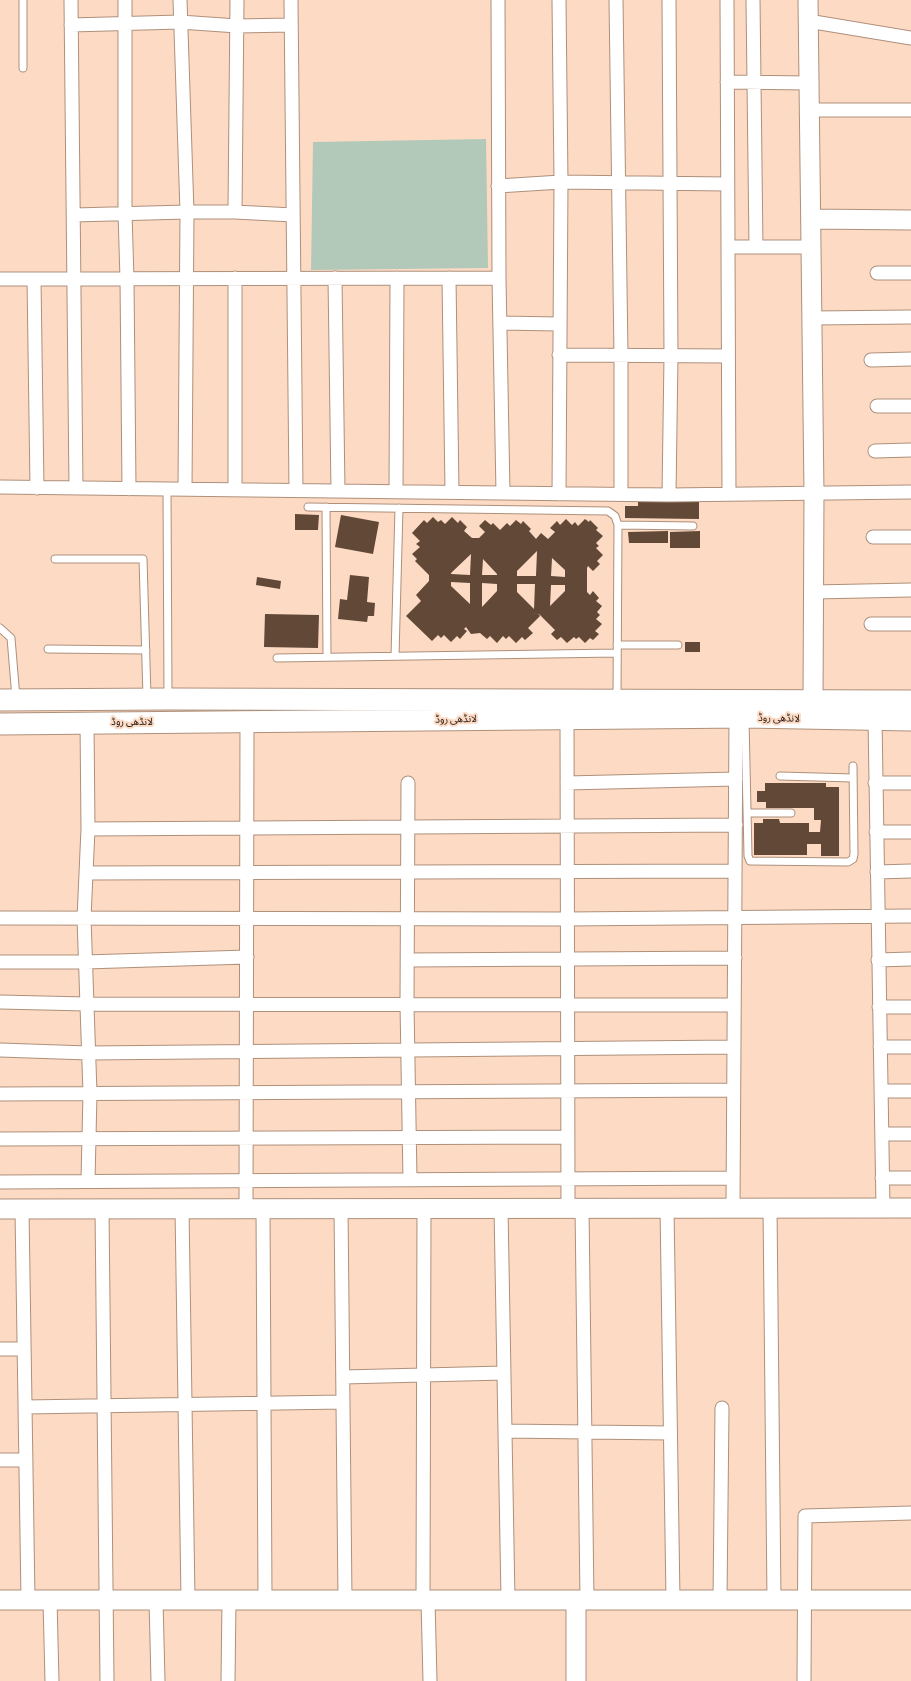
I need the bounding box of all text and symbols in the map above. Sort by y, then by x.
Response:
street label: لانڈھی روڈ [758,712,800,724]
street label: لانڈھی روڈ [435,713,477,725]
street label: لانڈھی روڈ [111,716,153,728]

